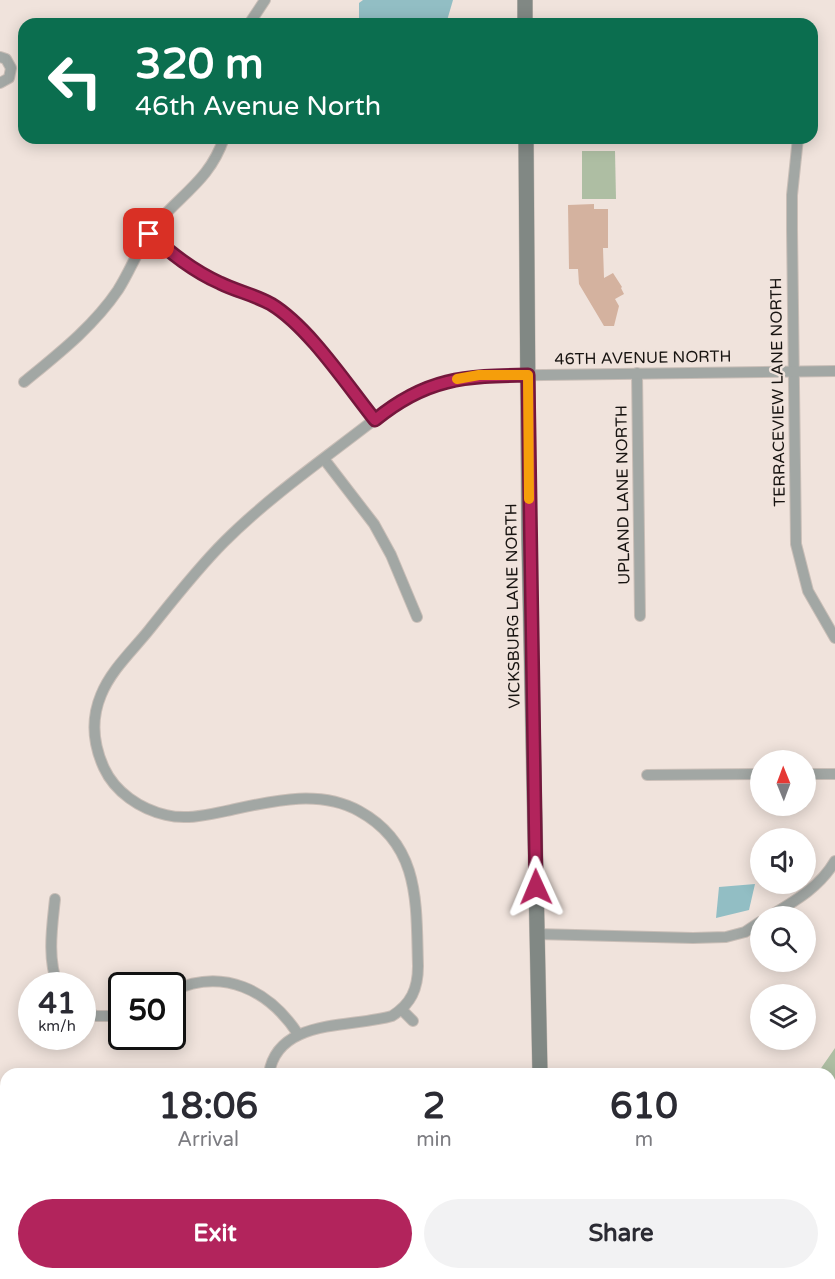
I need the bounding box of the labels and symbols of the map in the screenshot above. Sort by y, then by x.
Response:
pin [123,208,174,259]
street label: TERRACEVIEW LANE NORTH [766,277,790,507]
street label: 46TH AVENUE NORTH [554,346,732,370]
street label: UPLAND LANE NORTH [611,405,635,585]
street label: VICKSBURG LANE NORTH [501,503,525,709]
north arrow [750,750,816,816]
position arrow [504,855,568,919]
speed limit sign: 50 [108,972,186,1050]

